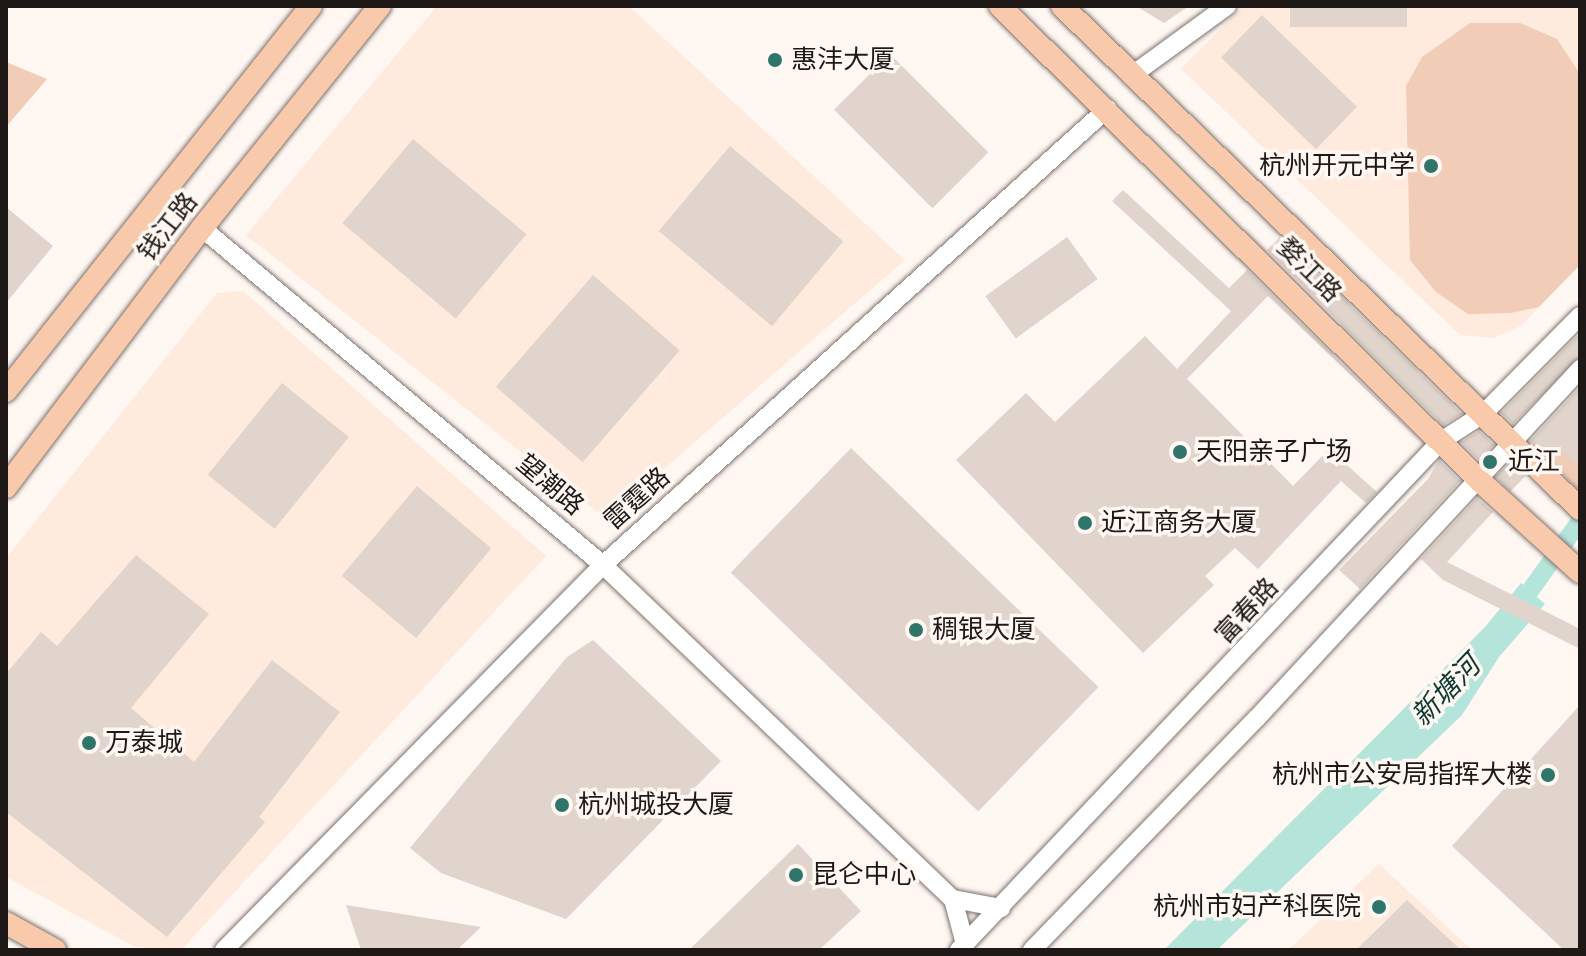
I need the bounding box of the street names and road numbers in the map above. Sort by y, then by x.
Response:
street label: 钱江路 [132,187,204,267]
street label: 婺江路 [1270,231,1348,309]
street label: 望潮路 [510,448,590,522]
street label: 雷霆路 [598,461,676,537]
street label: 富春路 [1209,572,1285,650]

